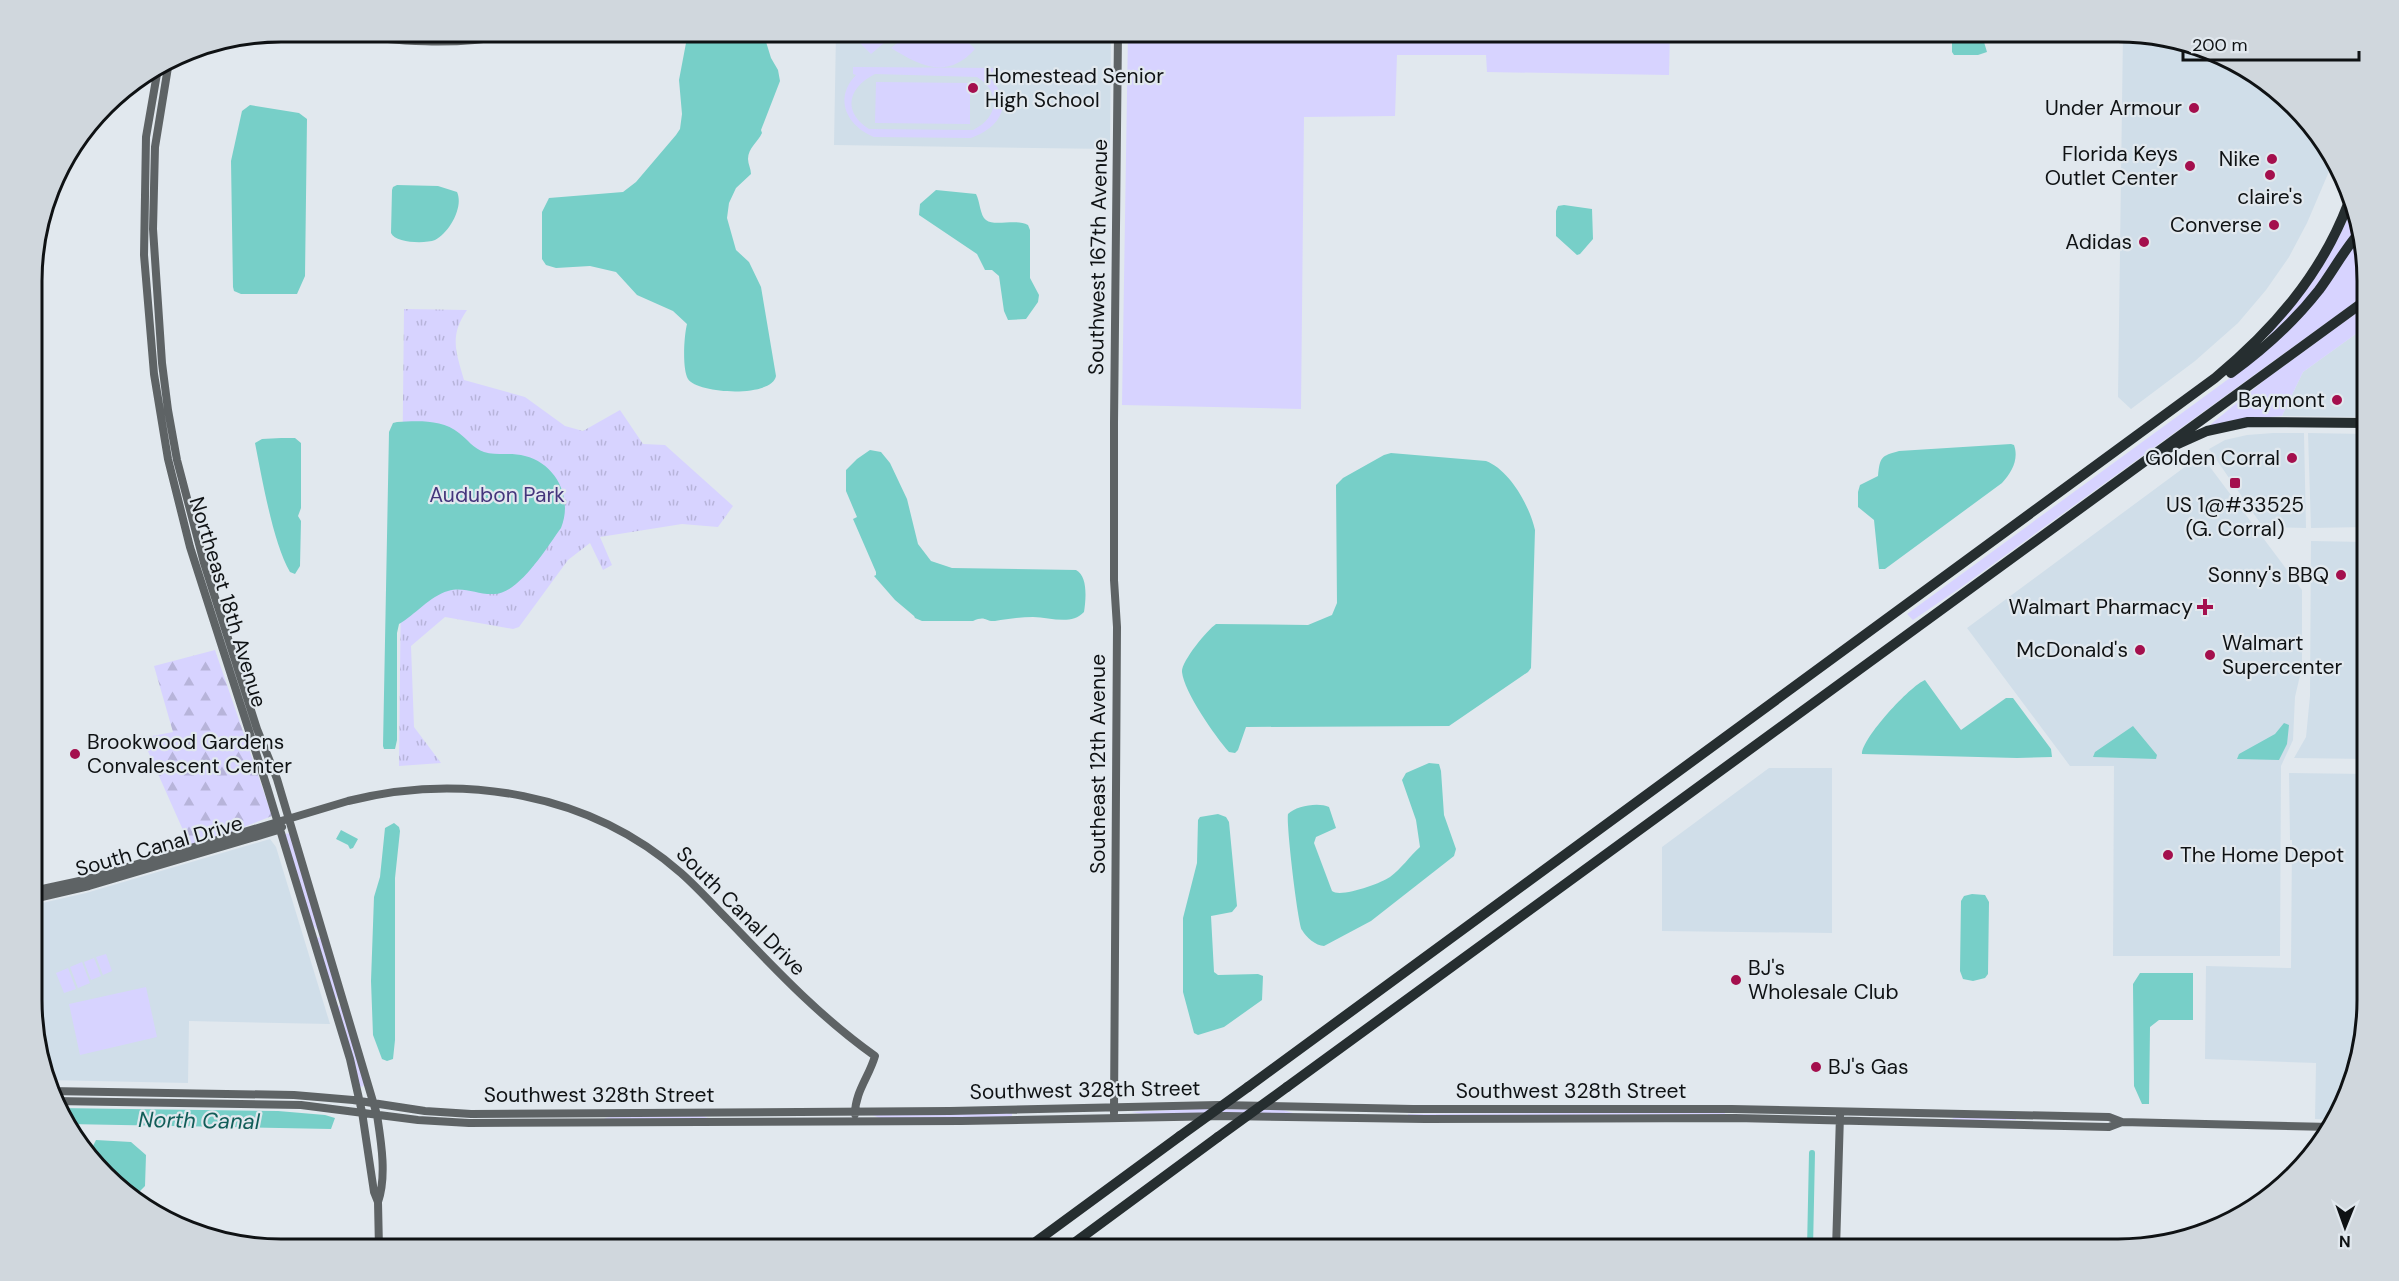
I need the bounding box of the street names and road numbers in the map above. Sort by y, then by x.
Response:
street label: Southwest 167th Avenue [1082,139,1114,375]
street label: Northeast 18th Avenue [183,493,273,711]
street label: Southeast 12th Avenue [1084,654,1112,874]
street label: South Canal Drive [72,809,246,883]
street label: South Canal Drive [670,840,812,982]
street label: Southwest 328th Street [969,1074,1201,1106]
street label: Southwest 328th Street [1456,1077,1686,1105]
street label: Southwest 328th Street [484,1081,714,1109]

